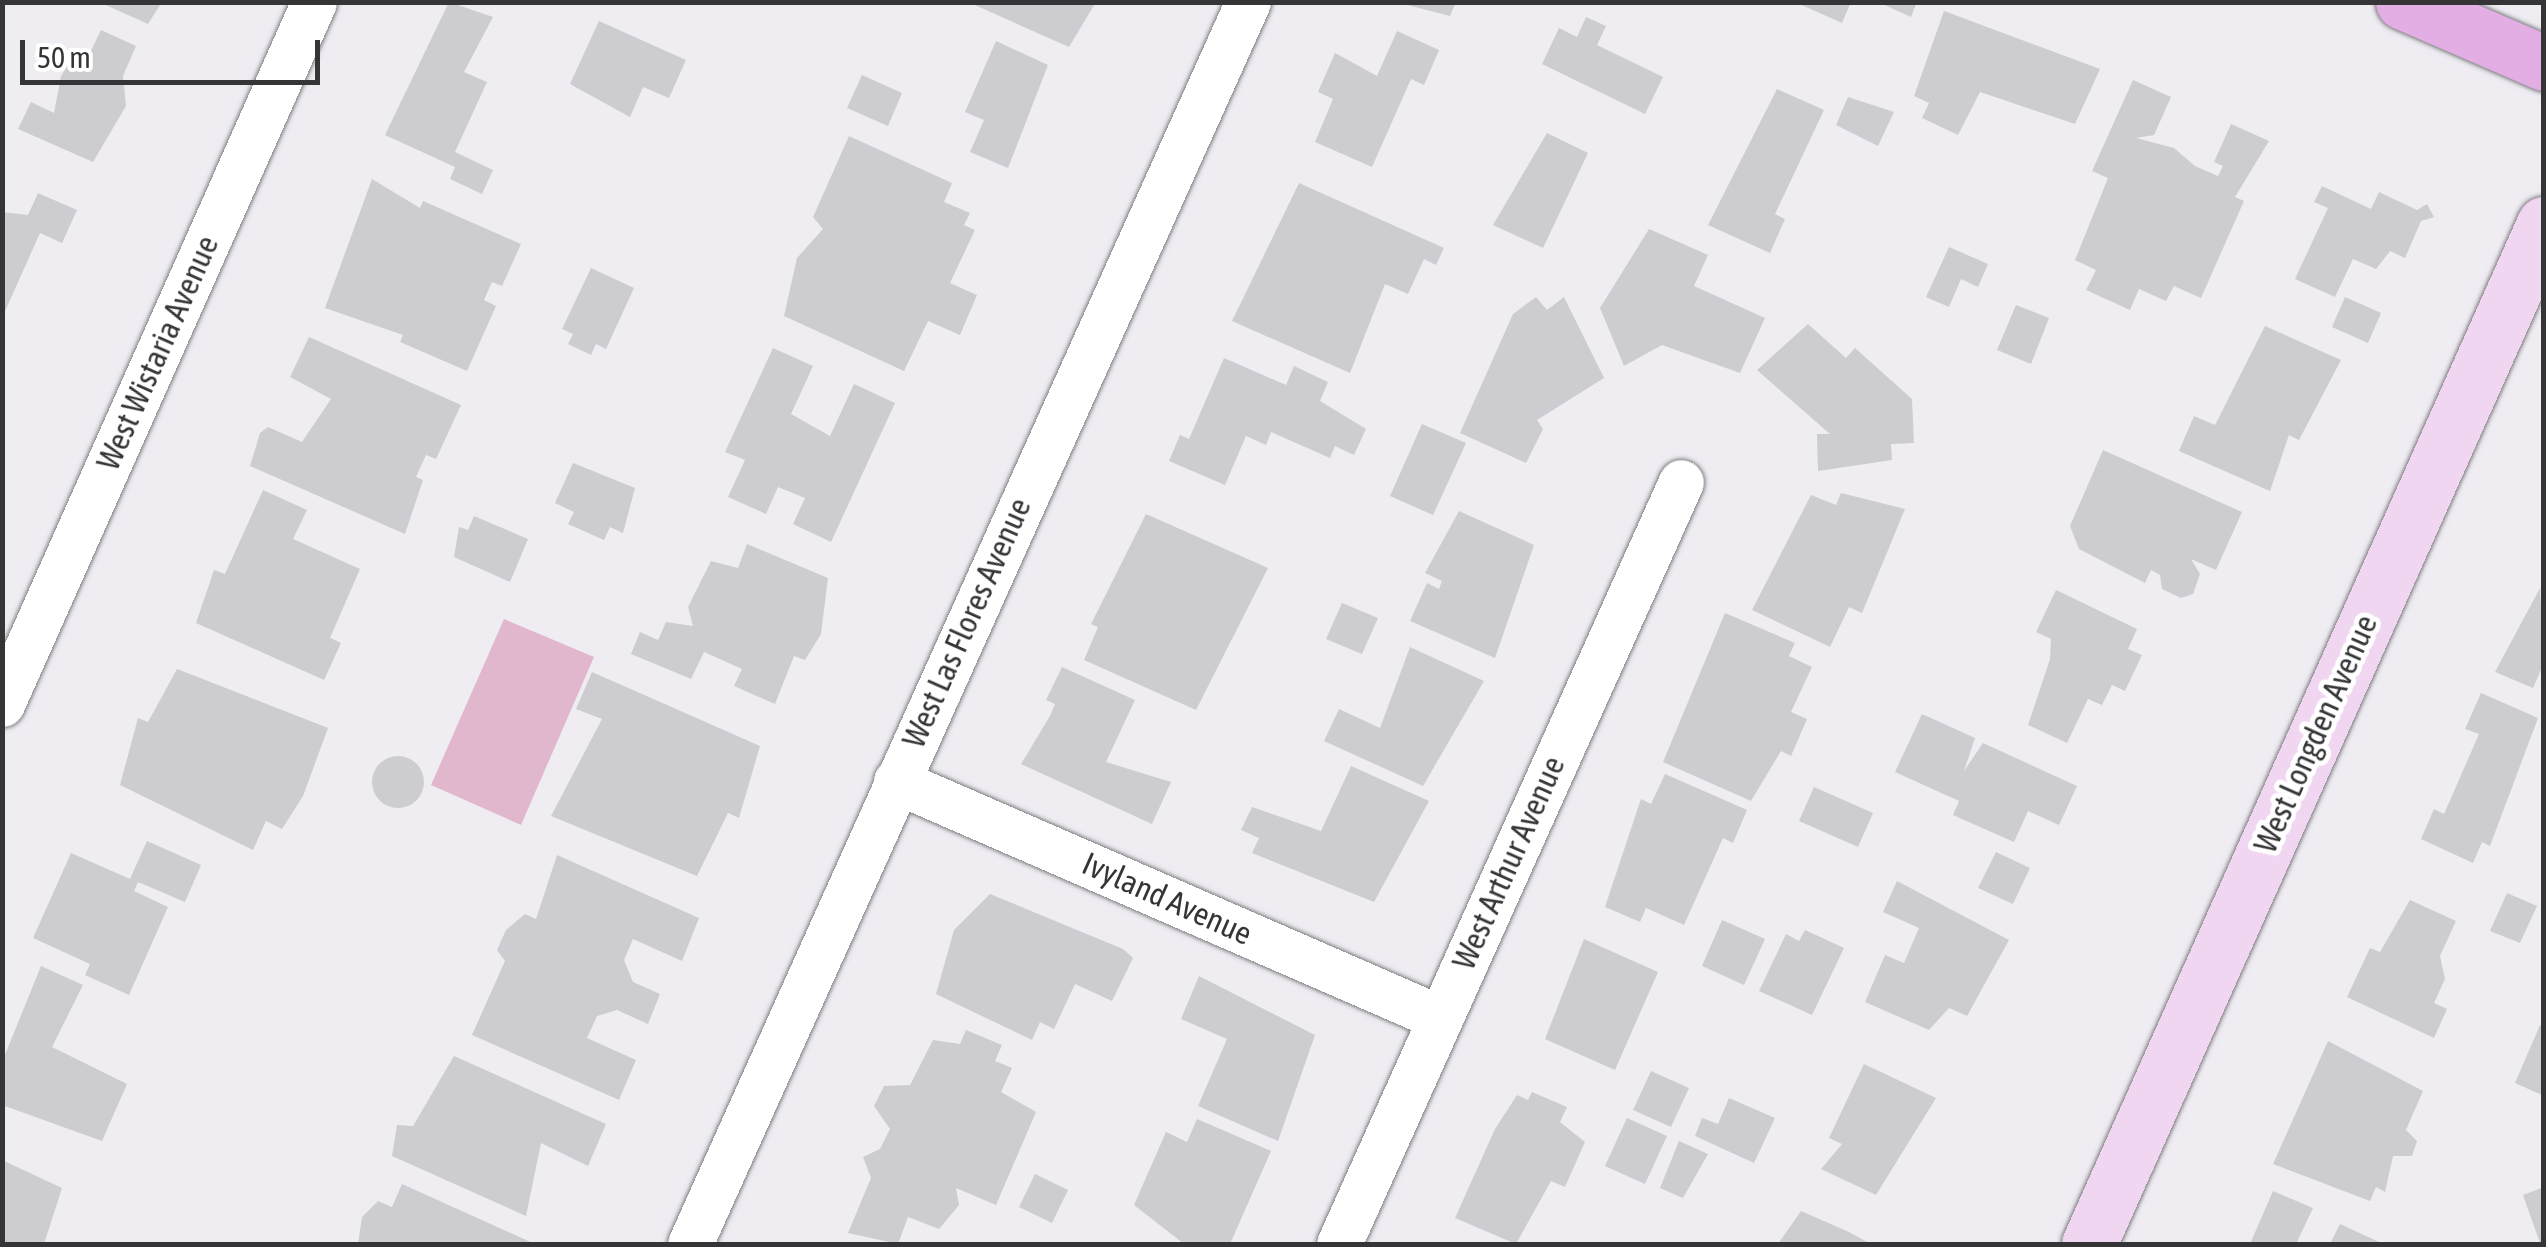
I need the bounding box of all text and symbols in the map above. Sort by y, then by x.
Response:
scale bar [25,20,325,82]
text: 50 m [37,40,91,74]
street label: West Wistaria Avenue [89,230,227,476]
street label: West Las Flores Avenue [895,492,1039,754]
street label: West Longden Avenue [2246,609,2386,859]
street label: West Arthur Avenue [1445,751,1573,975]
street label: Ivyland Avenue [1076,845,1258,953]

